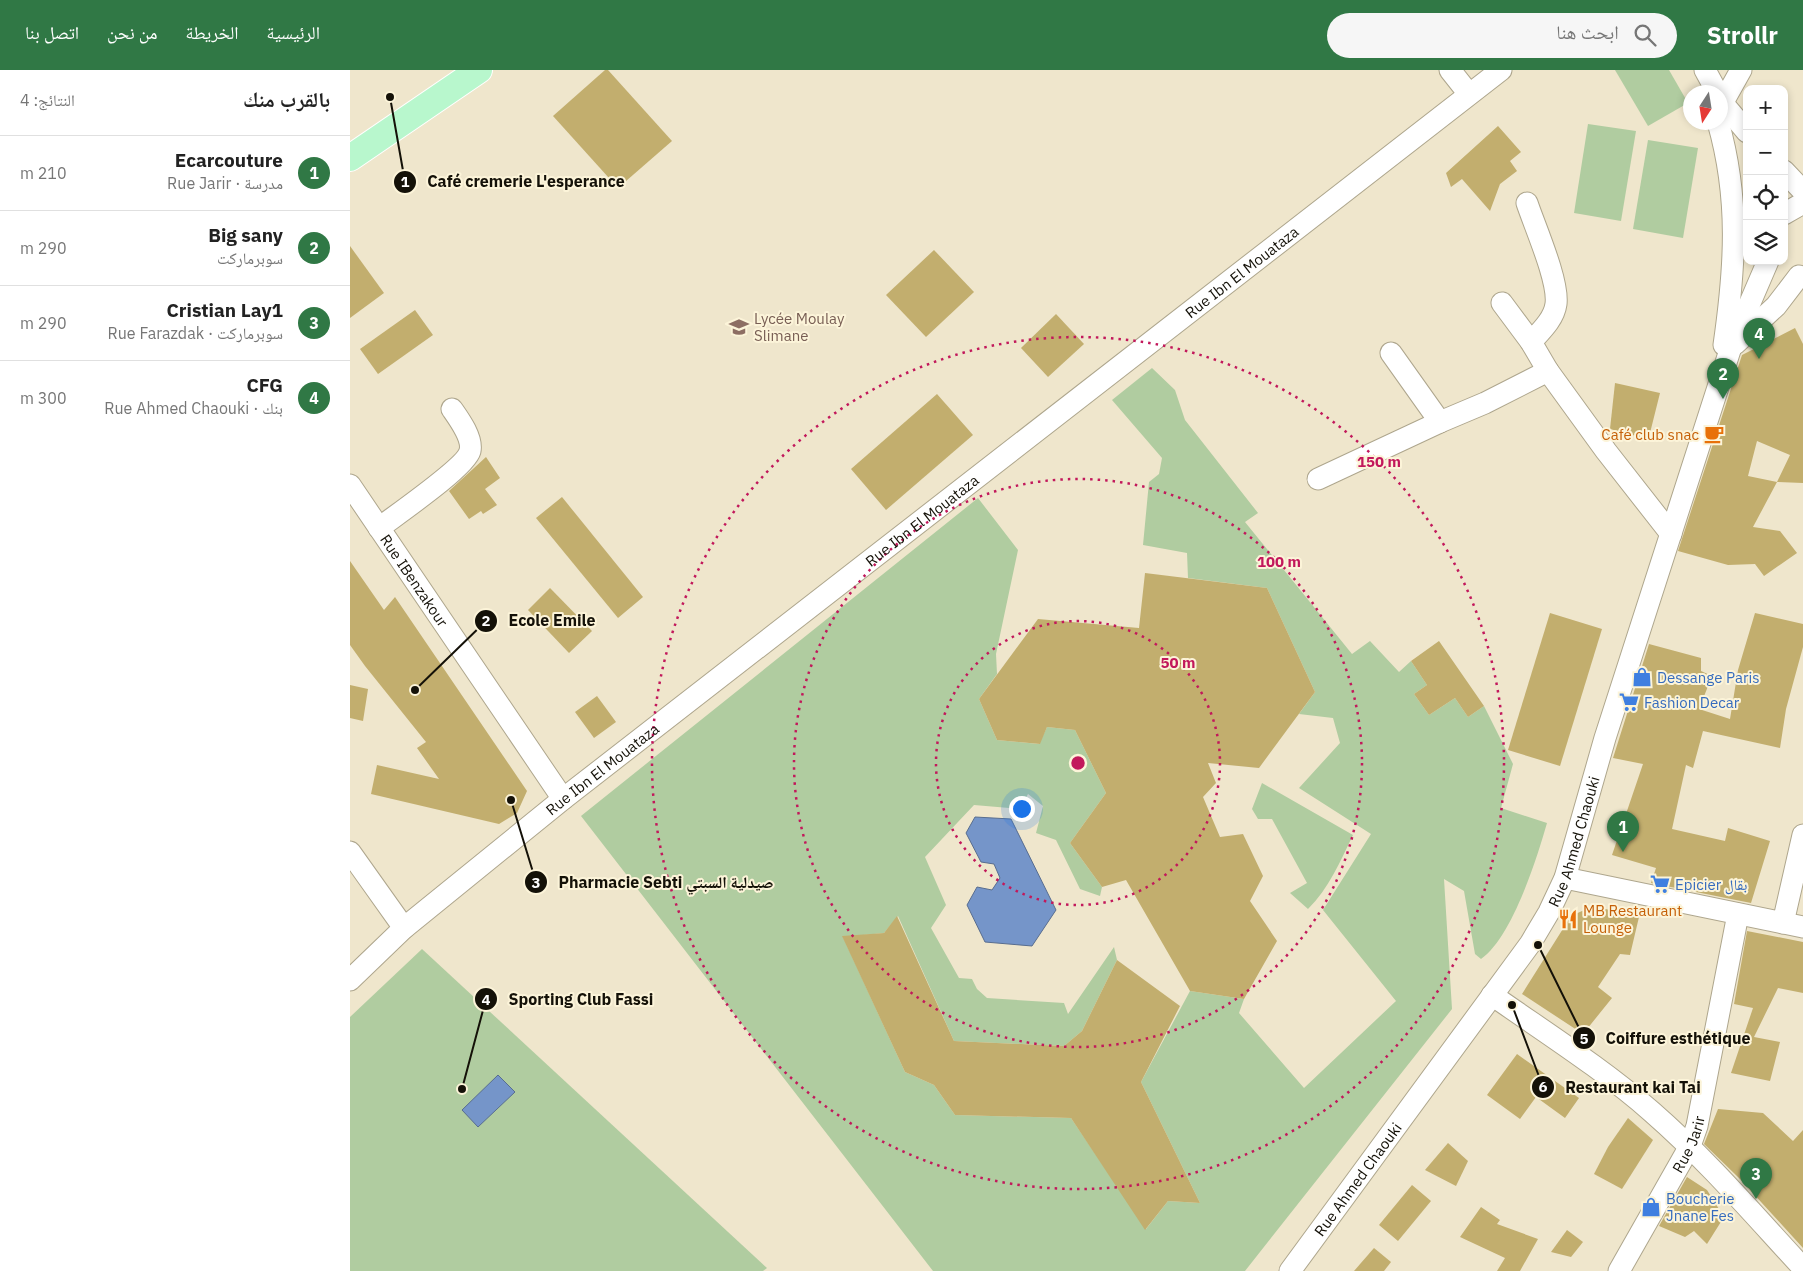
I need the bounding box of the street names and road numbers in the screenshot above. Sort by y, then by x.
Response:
street label: Rue Ibn El Mouataza [1181,222,1302,322]
street label: Rue Ibn El Mouataza [861,470,982,570]
street label: Rue IBenzakour [376,530,453,630]
street label: Rue Ibn El Mouataza [541,719,662,819]
street label: Rue Ahmed Chaouki [1543,774,1603,910]
street label: Rue Jarir [1667,1114,1708,1176]
street label: Rue Ahmed Chaouki [1310,1119,1405,1240]

